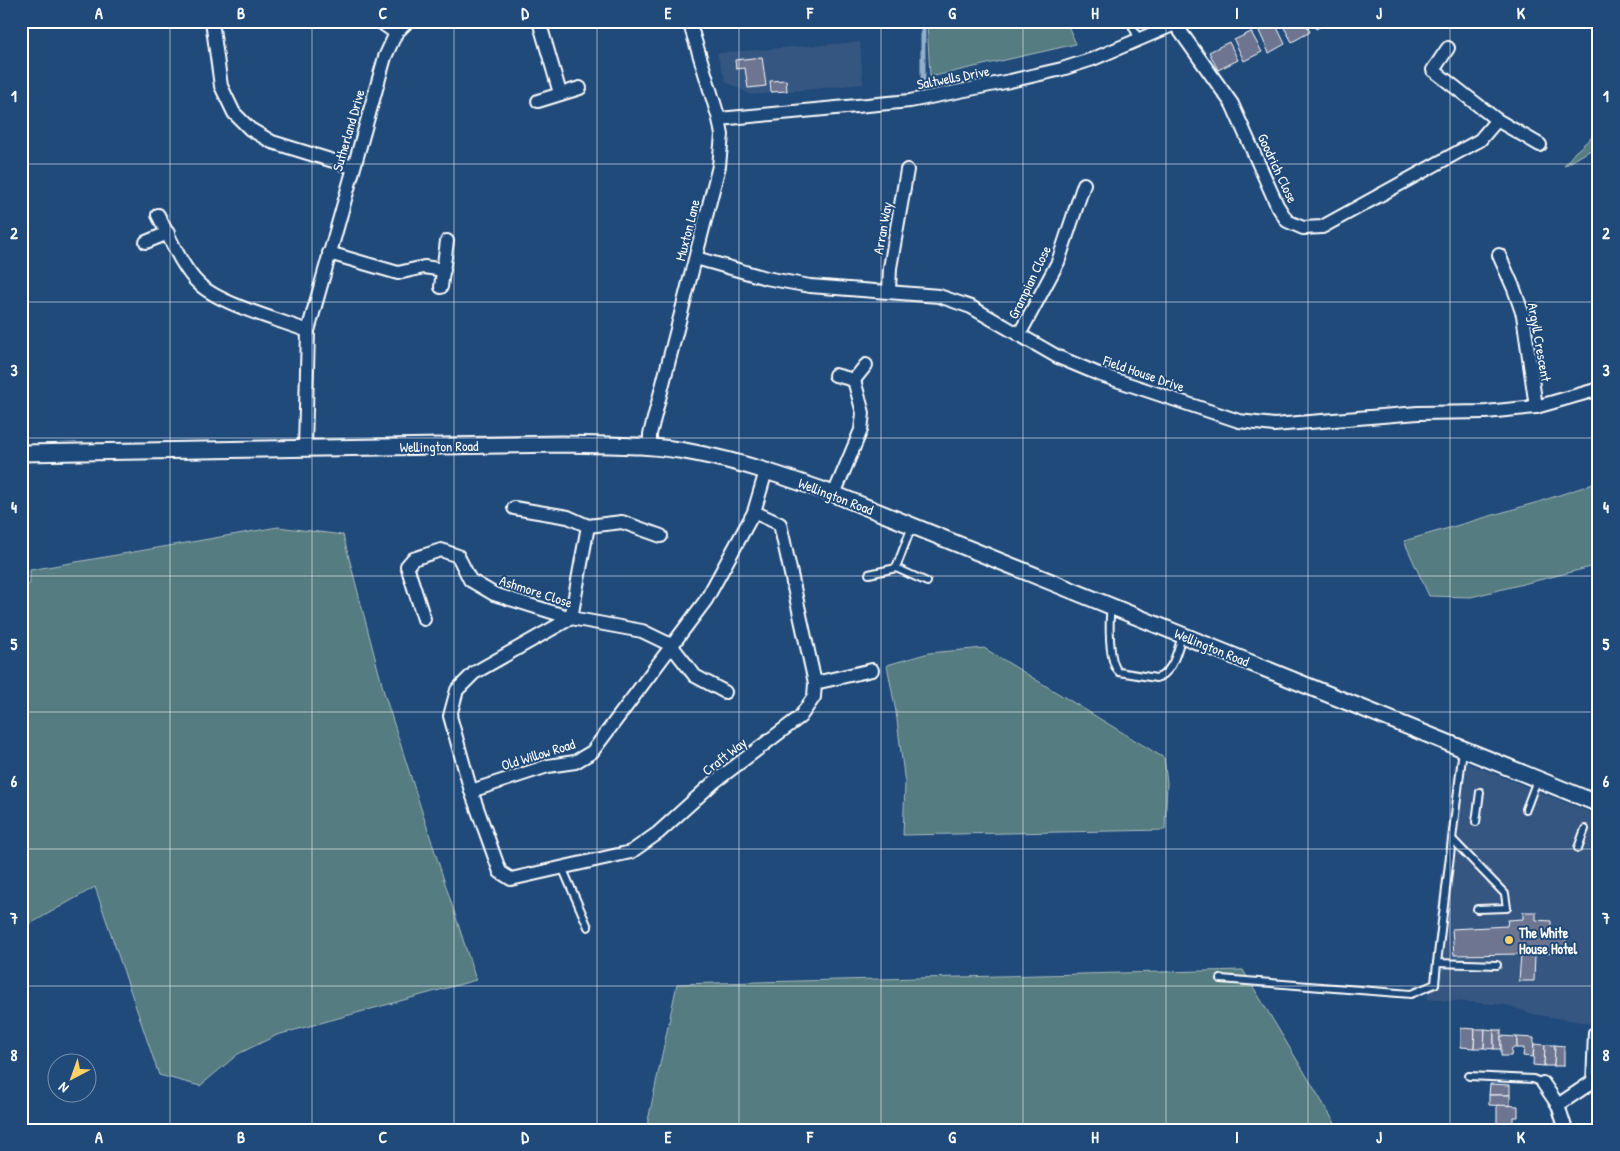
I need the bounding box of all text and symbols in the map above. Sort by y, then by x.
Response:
text: A [95,2,103,24]
text: B [237,2,245,24]
text: C [379,2,388,24]
text: D [521,2,529,24]
text: E [664,2,672,24]
text: F [806,2,814,24]
text: G [948,2,956,24]
text: H [1091,2,1099,24]
text: I [1235,2,1239,24]
text: J [1376,2,1382,24]
text: K [1517,2,1526,24]
street label: Saltwells Drive [915,61,991,93]
text: 1 [11,85,17,107]
text: 1 [1603,85,1609,107]
street label: Sutherland Drive [327,86,369,173]
street label: Goodrich Close [1254,130,1303,206]
street label: Muxton Lane [670,197,704,263]
street label: Arran Way [868,200,897,256]
text: 2 [10,222,18,244]
text: 2 [1602,222,1610,244]
street label: Grampian Close [1003,242,1056,322]
street label: Argyll Crescent [1523,301,1556,383]
street label: Field House Drive [1100,350,1188,396]
text: 3 [10,359,18,381]
text: 3 [1602,359,1610,381]
street label: Wellington Road [399,436,479,457]
street label: Wellington Road [795,473,877,520]
text: 4 [11,496,17,518]
text: 4 [1603,496,1609,518]
street label: Ashmore Close [497,570,575,612]
street label: Wellington Road [1171,623,1253,672]
text: 5 [11,633,18,655]
text: 5 [1603,633,1610,655]
street label: Craft Way [698,733,751,780]
street label: Old Willow Road [499,734,578,774]
text: 6 [11,770,18,792]
text: 6 [1603,770,1610,792]
text: 7 [9,907,18,929]
text: 7 [1601,907,1610,929]
place label: The White House Hotel [1518,923,1578,958]
marker: The White House Hotel [1503,934,1515,946]
text: 8 [11,1044,18,1066]
text: 8 [1603,1044,1610,1066]
north arrow [48,1054,98,1104]
text: N [54,1078,72,1098]
text: A [95,1126,103,1148]
text: B [237,1126,245,1148]
text: C [379,1126,388,1148]
text: D [521,1126,529,1148]
text: E [664,1126,672,1148]
text: F [806,1126,814,1148]
text: G [948,1126,956,1148]
text: H [1091,1126,1099,1148]
text: I [1235,1126,1239,1148]
text: J [1376,1126,1382,1148]
text: K [1517,1126,1526,1148]

